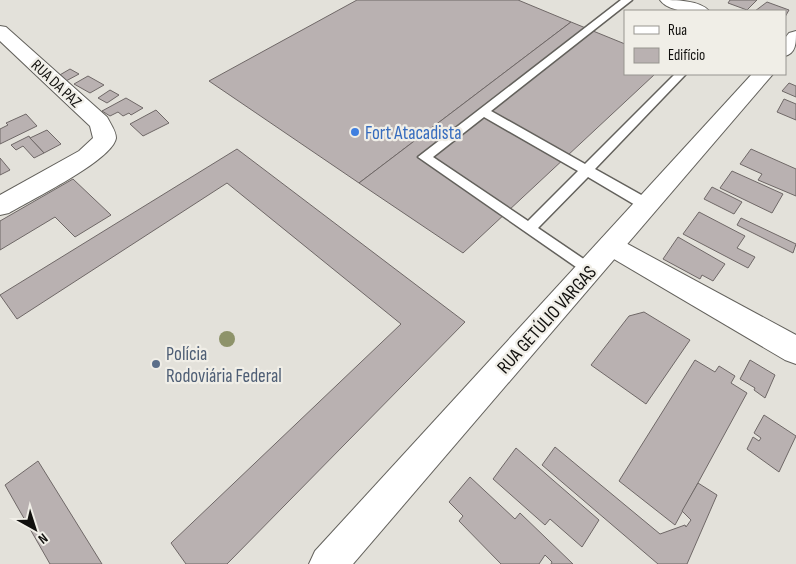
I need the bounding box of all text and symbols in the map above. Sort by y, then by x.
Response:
legend [624,10,786,75]
text: Rua [668,21,687,40]
text: Edifício [668,46,705,65]
street label: RUA DA PAZ [27,56,85,112]
place label: Fort Atacadista [365,122,461,145]
marker: Fort Atacadista [349,126,361,138]
street label: RUA GETÚLIO VARGAS [493,261,602,379]
place label: Polícia Rodoviária Federal [166,343,282,388]
marker: Polícia Rodoviária Federal [150,358,162,370]
north arrow [10,504,60,554]
text: N [35,530,51,548]

